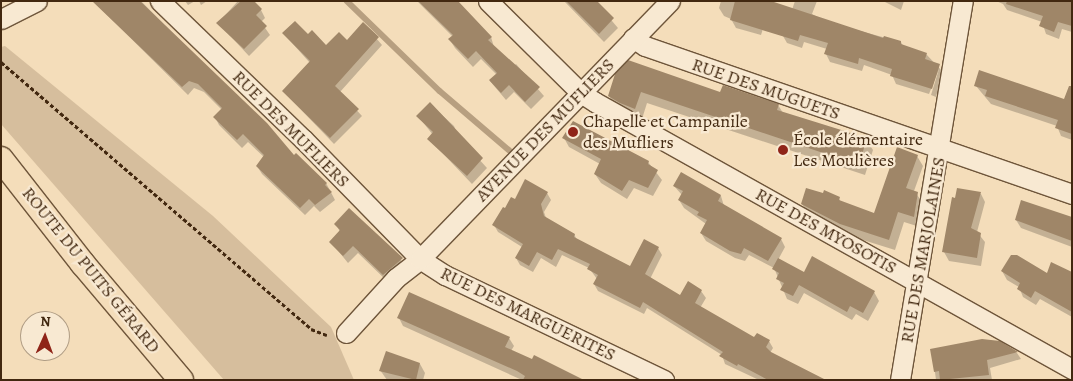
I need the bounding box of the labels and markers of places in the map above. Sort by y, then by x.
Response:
place label: Chapelle et Campanile des Mufliers [583,111,748,154]
marker: Chapelle et Campanile des Mufliers [567,126,579,138]
place label: École élémentaire Les Moulières [793,129,923,172]
marker: École élémentaire Les Moulières [777,144,789,156]

